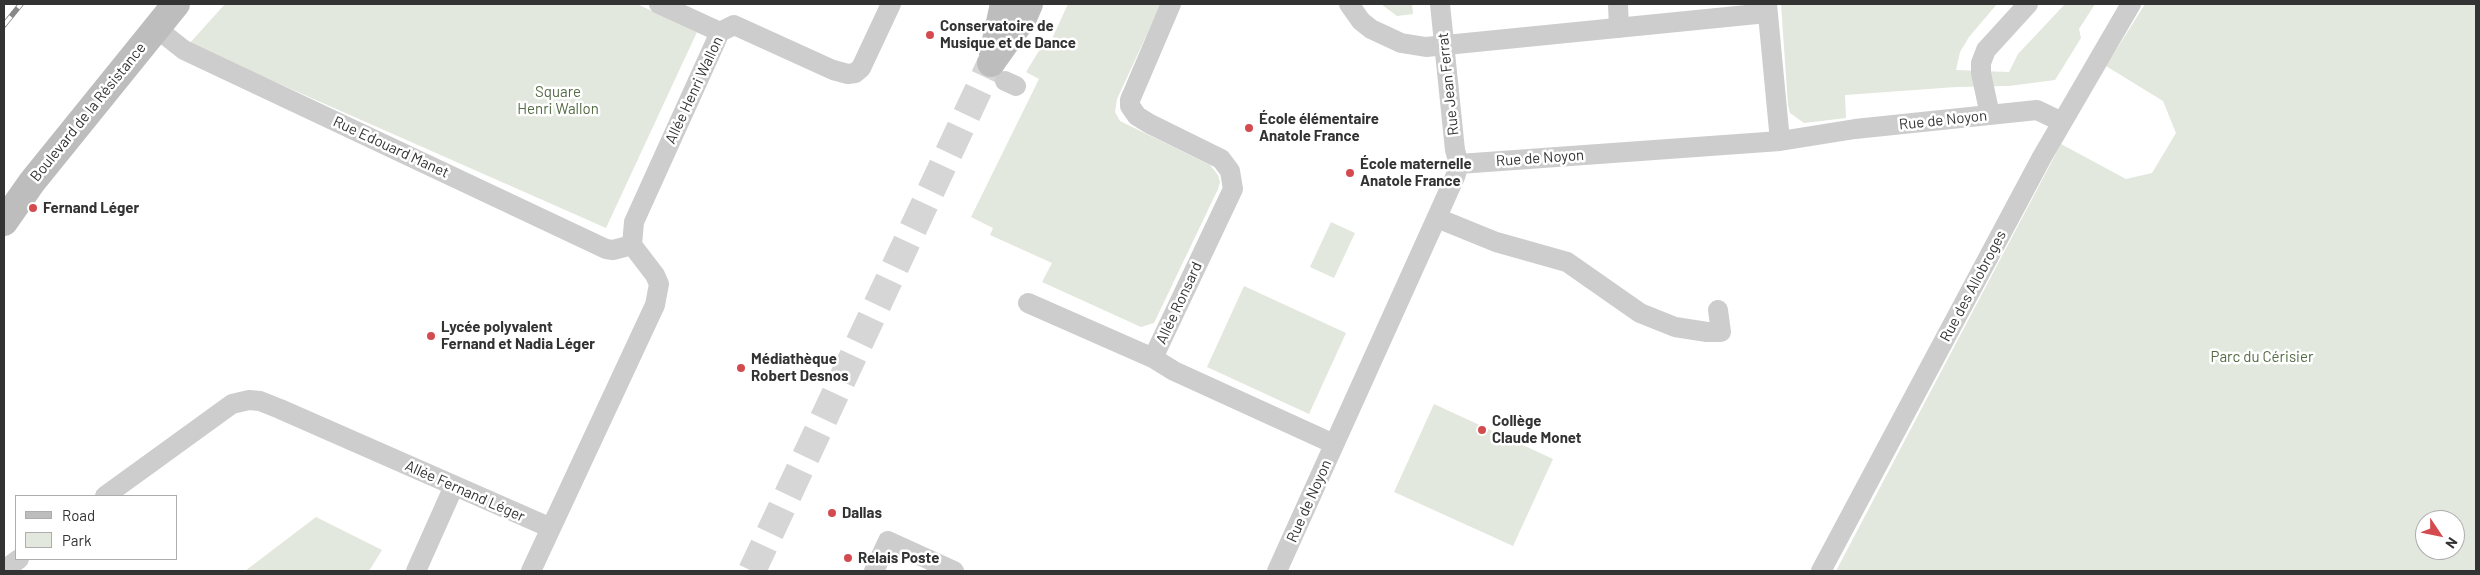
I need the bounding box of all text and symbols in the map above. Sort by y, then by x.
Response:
place label: Conservatoire de Musique et de Dance [940,17,1076,52]
marker: Conservatoire de Musique et de Dance [924,29,936,41]
street label: Rue Jean Ferrat [1434,32,1462,136]
street label: Allée Henri Wallon [661,33,727,147]
street label: Boulevard de la Résistance [26,39,150,185]
park label: Square Henri Wallon [517,83,599,118]
street label: Rue de Noyon [1898,106,1988,134]
place label: École élémentaire Anatole France [1259,110,1379,145]
street label: Rue Edouard Manet [330,112,452,182]
marker: École élémentaire Anatole France [1243,122,1255,134]
street label: Rue de Noyon [1495,146,1585,170]
place label: École maternelle Anatole France [1360,155,1472,190]
marker: École maternelle Anatole France [1344,167,1356,179]
place label: Fernand Léger [43,199,139,217]
marker: Fernand Léger [27,202,39,214]
street label: Rue des Allobroges [1936,227,2010,345]
street label: Allée Ronsard [1152,259,1206,347]
place label: Lycée polyvalent Fernand et Nadia Léger [441,318,595,353]
marker: Lycée polyvalent Fernand et Nadia Léger [425,330,437,342]
park label: Parc du Cérisier [2211,348,2313,366]
place label: Médiathèque Robert Desnos [751,350,849,385]
marker: Médiathèque Robert Desnos [735,362,747,374]
place label: Collège Claude Monet [1492,412,1582,447]
marker: Collège Claude Monet [1476,424,1488,436]
street label: Allée Fernand Léger [402,456,528,526]
street label: Rue de Noyon [1283,457,1335,545]
legend [15,495,178,560]
place label: Dallas [842,504,882,522]
text: Road [62,506,95,524]
marker: Dallas [826,507,838,519]
north arrow [2415,510,2465,560]
text: Park [62,531,91,549]
text: N [2442,534,2462,552]
place label: Relais Poste [858,549,939,567]
marker: Relais Poste [842,552,854,564]

